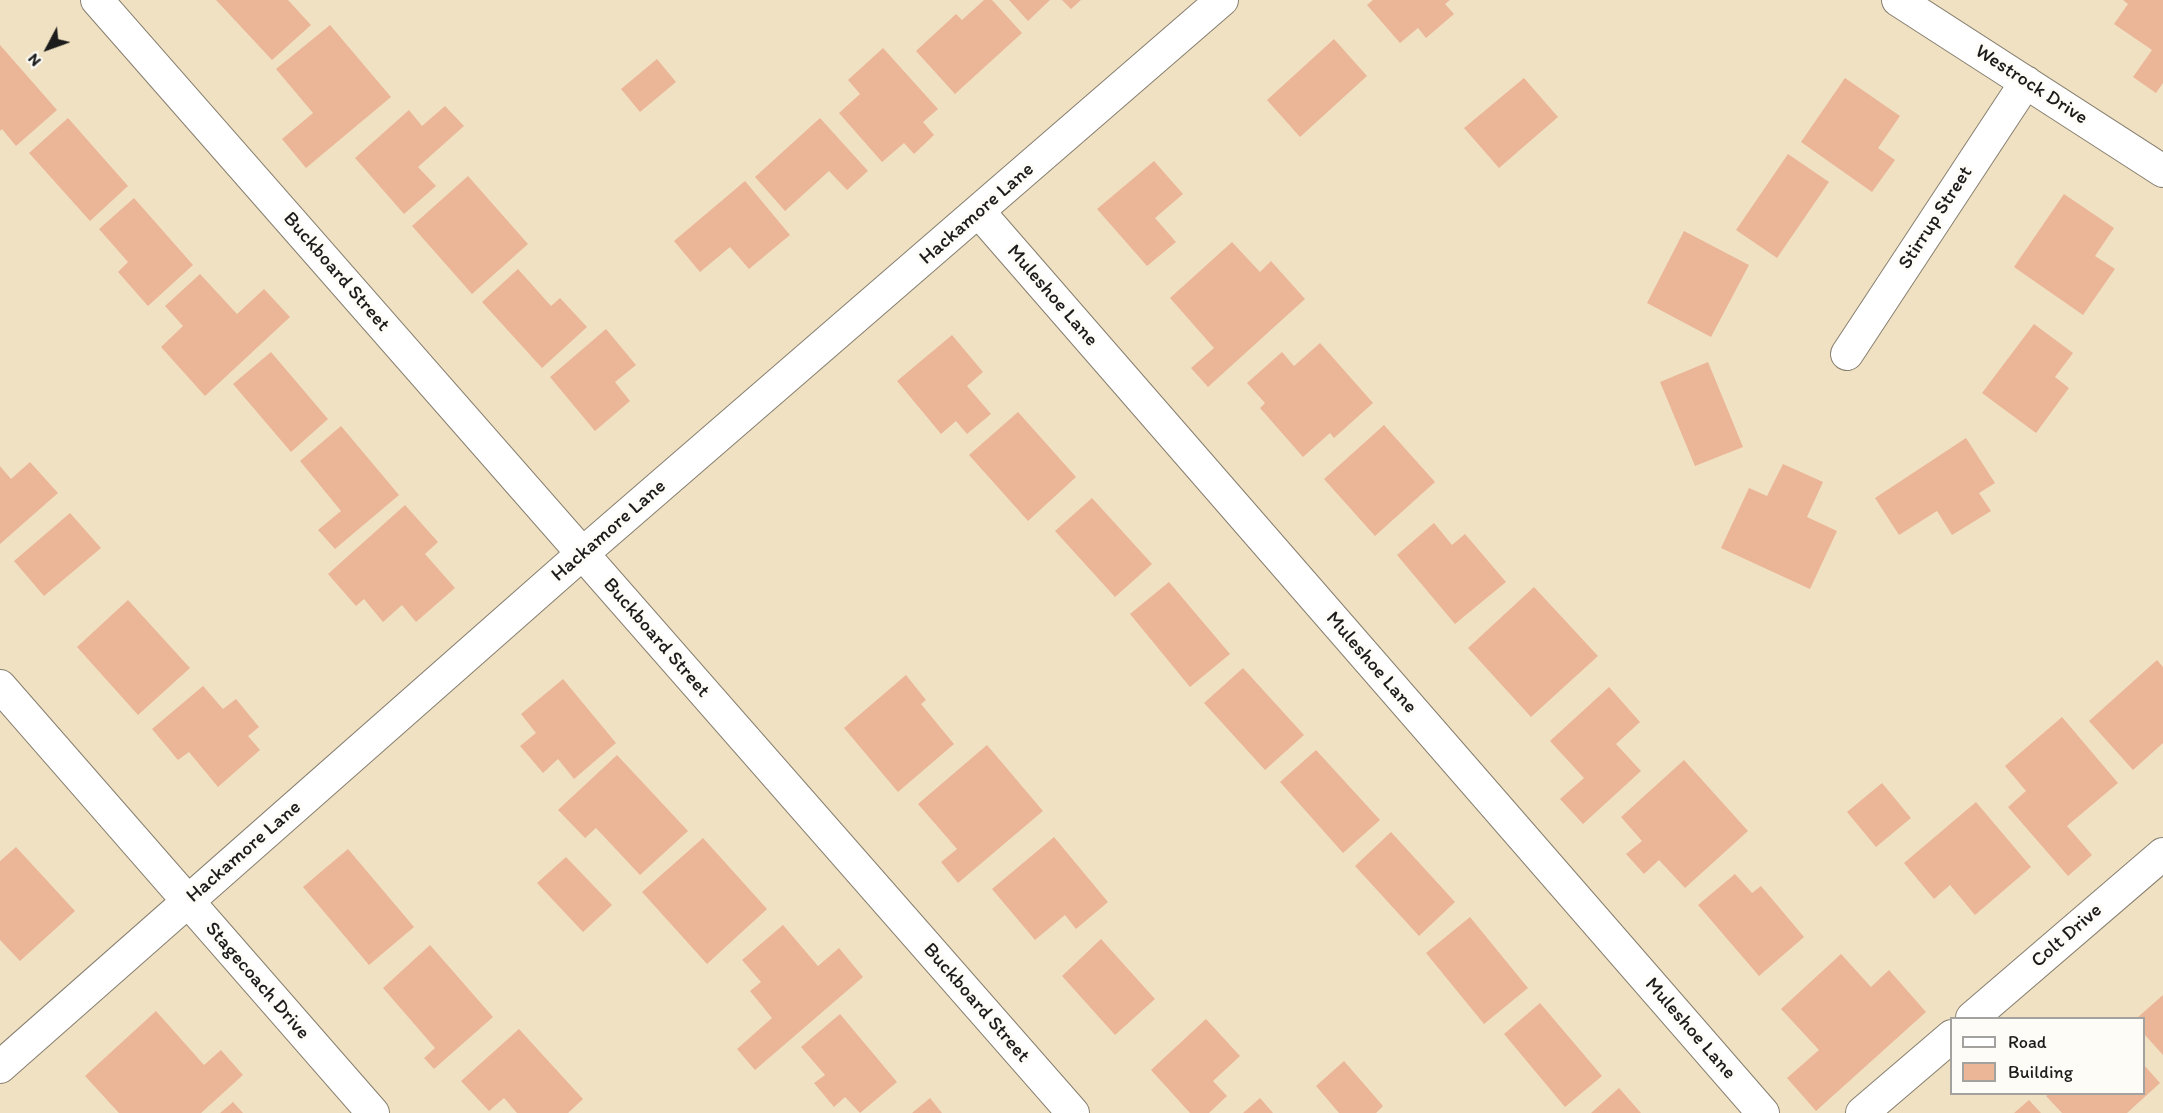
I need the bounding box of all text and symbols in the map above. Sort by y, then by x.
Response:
north arrow [18,18,78,78]
street label: Westrock Drive [1970,40,2092,130]
text: N [23,50,45,70]
street label: Hackamore Lane [915,158,1039,270]
street label: Stirrup Street [1894,162,1978,274]
street label: Buckboard Street [278,207,394,337]
street label: Muleshoe Lane [1001,240,1103,352]
street label: Hackamore Lane [547,475,671,587]
street label: Buckboard Street [598,573,714,703]
street label: Muleshoe Lane [1320,607,1422,719]
street label: Hackamore Lane [182,796,306,908]
street label: Colt Drive [2027,899,2107,973]
street label: Stagecoach Drive [199,917,315,1045]
street label: Buckboard Street [918,938,1034,1068]
street label: Muleshoe Lane [1639,973,1741,1085]
legend [1950,1017,2145,1095]
text: Road [2008,1031,2047,1053]
text: Building [2008,1061,2073,1083]

